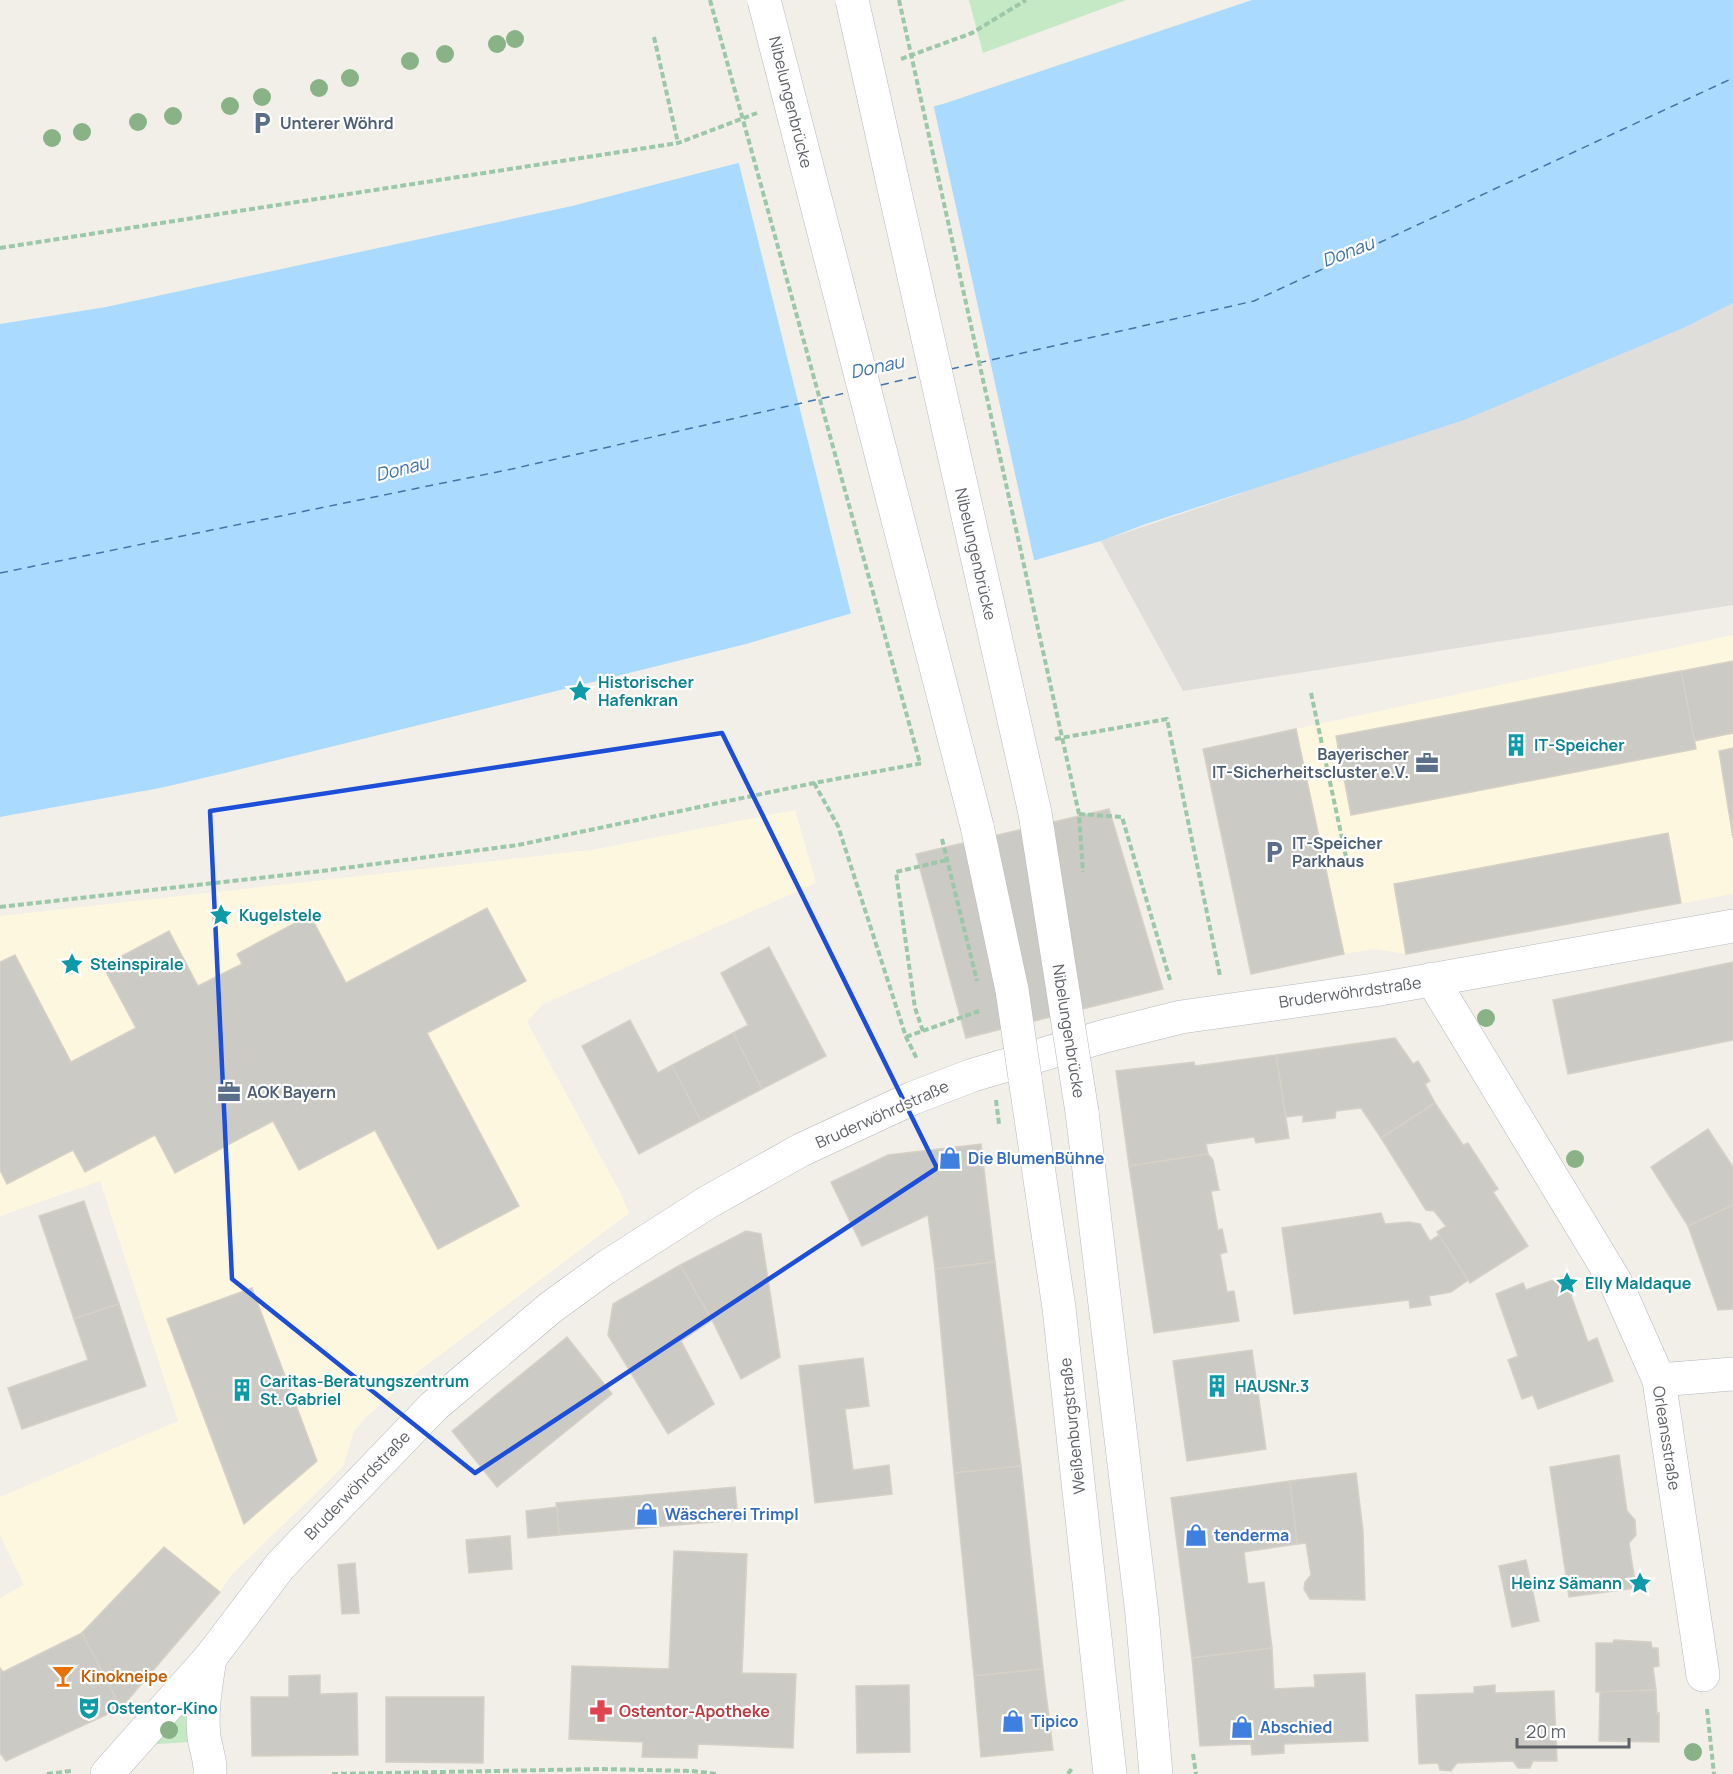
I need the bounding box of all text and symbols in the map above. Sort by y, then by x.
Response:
street label: Nibelungenbrücke [764,34,818,170]
parking icon: Unterer Wöhrd [249,110,275,136]
place label: Unterer Wöhrd [280,112,394,134]
water label: Donau [1318,230,1378,272]
water label: Donau [848,348,907,383]
water label: Donau [373,450,432,486]
street label: Nibelungenbrücke [950,486,1002,622]
place label: Historischer Hafenkran [598,671,694,711]
place icon: Historischer Hafenkran [567,678,593,704]
building icon: IT-Speicher [1503,732,1529,758]
place label: IT-Speicher [1534,734,1625,756]
place label: Bayerischer IT-Sicherheitscluster e.V. [1212,743,1409,783]
office icon: Bayerischer IT-Sicherheitscluster e.V. [1414,750,1440,776]
place label: IT-Speicher Parkhaus [1292,832,1383,872]
parking icon: IT-Speicher Parkhaus [1261,839,1287,865]
place icon: Kugelstele [208,902,234,928]
place label: Kugelstele [239,904,322,926]
place icon: Steinspirale [59,951,85,977]
place label: Steinspirale [90,953,184,975]
street label: Nibelungenbrücke [1048,963,1090,1099]
street label: Bruderwöhrdstraße [1277,971,1423,1013]
street label: Bruderwöhrdstraße [812,1075,952,1153]
office icon: AOK Bayern [216,1079,242,1105]
place label: AOK Bayern [247,1081,336,1103]
shop icon: Die BlumenBühne [937,1145,963,1171]
place label: Die BlumenBühne [968,1147,1105,1169]
place icon: Elly Maldaque [1554,1270,1580,1296]
place label: Elly Maldaque [1585,1272,1692,1294]
street label: Weißenburgstraße [1054,1357,1090,1495]
place label: Caritas-Beratungszentrum St. Gabriel [260,1370,469,1410]
building icon: HAUSNr.3 [1204,1373,1230,1399]
place label: HAUSNr.3 [1235,1375,1309,1397]
building icon: Caritas-Beratungszentrum St. Gabriel [229,1377,255,1403]
street label: Orleansstraße [1648,1384,1686,1492]
street label: Bruderwöhrdstraße [299,1426,415,1544]
shop icon: Wäscherei Trimpl [634,1501,660,1527]
place label: Wäscherei Trimpl [665,1503,799,1525]
shop icon: tenderma [1183,1522,1209,1548]
place label: tenderma [1214,1524,1289,1546]
place icon: Heinz Sämann [1627,1570,1653,1596]
place label: Heinz Sämann [1511,1572,1622,1594]
bar icon: Kinokneipe [50,1663,76,1689]
place label: Kinokneipe [81,1665,168,1687]
theatre icon: Ostentor-Kino [76,1695,102,1721]
place label: Ostentor-Kino [107,1697,218,1719]
pharmacy icon: Ostentor-Apotheke [588,1698,614,1724]
place label: Ostentor-Apotheke [619,1700,770,1722]
shop icon: Tipico [1000,1708,1026,1734]
place label: Tipico [1031,1710,1079,1732]
scale bar [1517,1711,1630,1749]
shop icon: Abschied [1229,1714,1255,1740]
place label: Abschied [1260,1716,1332,1738]
text: 20 m [1526,1719,1566,1743]

